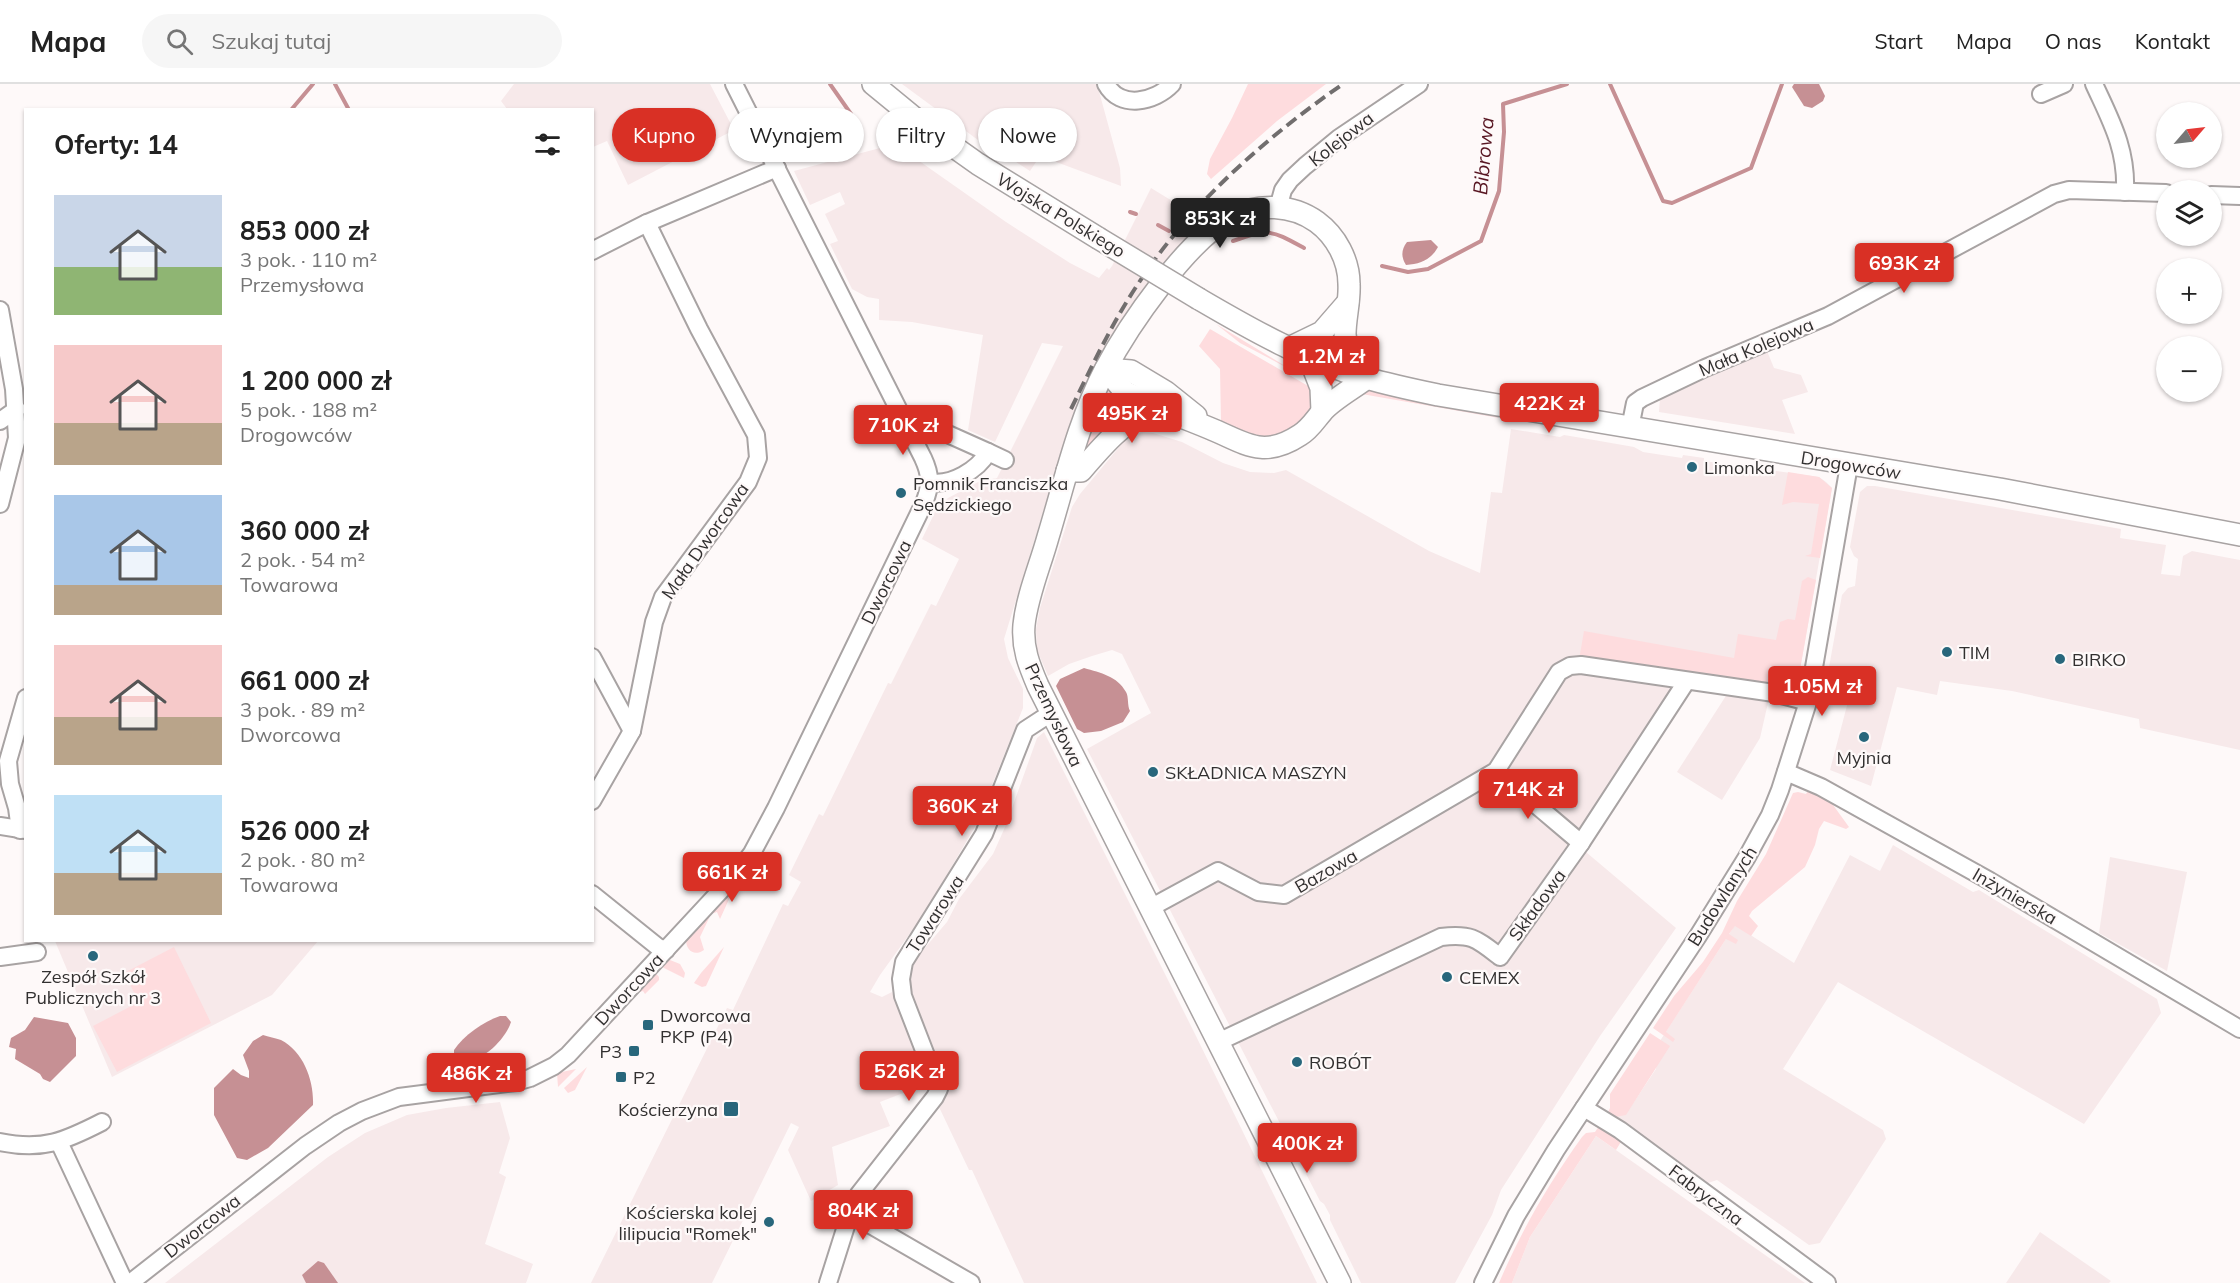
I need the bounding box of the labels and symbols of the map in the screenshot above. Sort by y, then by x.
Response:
north arrow [2156,102,2222,168]
street label: Kolejowa [1304,106,1378,172]
water label: Bibrowa [1467,116,1499,196]
street label: Wojska Polskiego [992,167,1130,263]
pin: 853K zł [1165,198,1275,249]
pin: 693K zł [1849,243,1959,294]
street label: Mała Kolejowa [1695,313,1817,381]
pin: 1.2M zł [1276,336,1386,387]
pin: 422K zł [1494,383,1604,434]
pin: 495K zł [1077,393,1187,444]
pin: 710K zł [848,405,958,456]
street label: Drogowców [1799,446,1903,484]
place label: Limonka [1704,456,1775,479]
marker: Limonka [1685,460,1699,474]
place label: Pomnik Franciszka Sędzickiego [913,472,1068,516]
street label: Mała Dworcowa [656,478,754,604]
marker: Pomnik Franciszka Sędzickiego [894,486,908,500]
street label: Dworcowa [856,536,916,628]
place label: TIM [1959,641,1990,664]
marker: TIM [1940,645,1954,659]
place label: BIRKO [2072,648,2126,671]
marker: BIRKO [2053,652,2067,666]
street label: Przemysłowa [1020,659,1088,771]
pin: 1.05M zł [1760,666,1884,717]
marker: Myjnia [1857,730,1871,744]
place label: Myjnia [1837,746,1891,769]
place label: SKŁADNICA MASZYN [1165,761,1347,784]
marker: SKŁADNICA MASZYN [1146,765,1160,779]
pin: 714K zł [1473,769,1583,820]
pin: 360K zł [907,786,1017,837]
street label: Budowlanych [1682,842,1762,950]
street label: Bazowa [1291,844,1361,898]
pin: 661K zł [677,852,787,903]
street label: Inżynierska [1969,863,2061,929]
street label: Składowa [1503,865,1571,945]
street label: Towarowa [901,871,969,957]
street label: Dworcowa [590,948,668,1030]
marker: Zespół Szkół Publicznych nr 3 [86,949,100,963]
place label: Zespół Szkół Publicznych nr 3 [25,965,161,1009]
place label: СEMEX [1459,966,1520,989]
marker: СEMEX [1440,970,1454,984]
place label: Dworcowa PKP (P4) [660,1004,751,1048]
marker: Dworcowa PKP (P4) [641,1018,655,1032]
place label: P3 [599,1040,622,1063]
marker: P3 [627,1044,641,1058]
pin: 526K zł [854,1051,964,1102]
place label: ROBÓT [1309,1051,1372,1074]
pin: 486K zł [421,1053,531,1104]
marker: ROBÓT [1290,1055,1304,1069]
place label: P2 [633,1066,656,1089]
marker: P2 [614,1070,628,1084]
place label: Kościerzyna [618,1098,718,1121]
marker: Kościerzyna [722,1100,740,1118]
pin: 400K zł [1252,1123,1362,1174]
street label: Fabryczna [1664,1159,1748,1231]
street label: Dworcowa [159,1189,245,1263]
pin: 804K zł [808,1190,918,1241]
place label: Kościerska kolej lilipucia "Romek" [618,1201,757,1245]
marker: Kościerska kolej lilipucia "Romek" [762,1215,776,1229]

